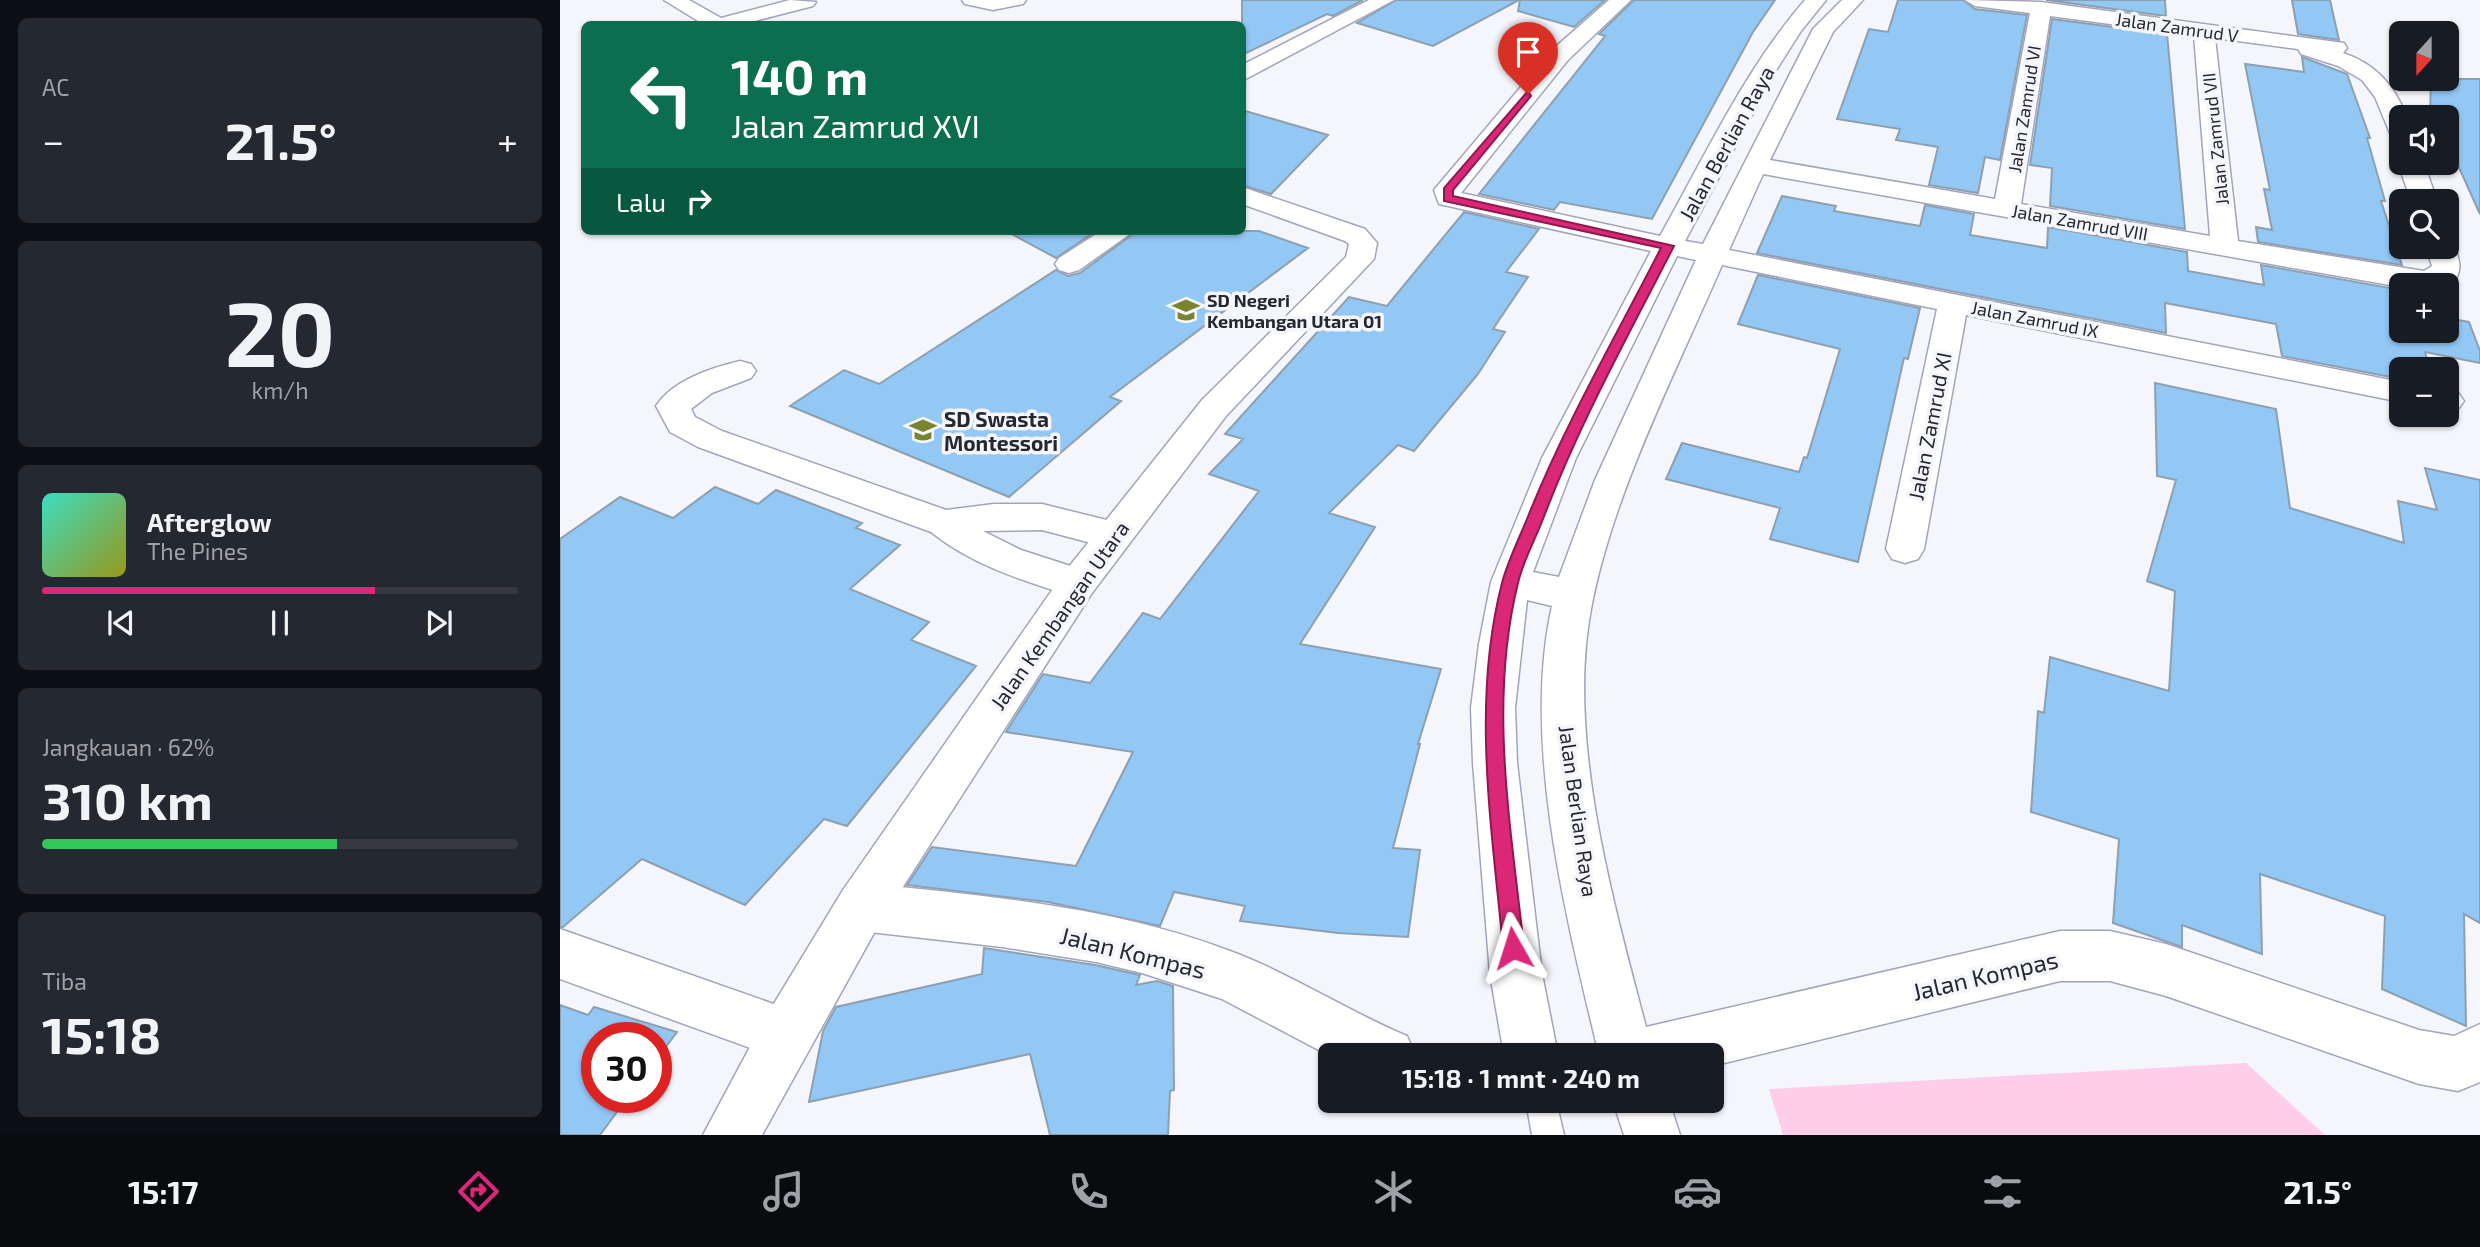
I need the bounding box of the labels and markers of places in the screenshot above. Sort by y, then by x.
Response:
pin [1498,22,1558,94]
place label: SD Negeri Kembangan Utara 01 [1207,289,1382,332]
school or university icon: SD Negeri Kembangan Utara 01 [1171,295,1201,325]
place label: SD Swasta Montessori [944,406,1058,455]
school or university icon: SD Swasta Montessori [908,415,938,445]

